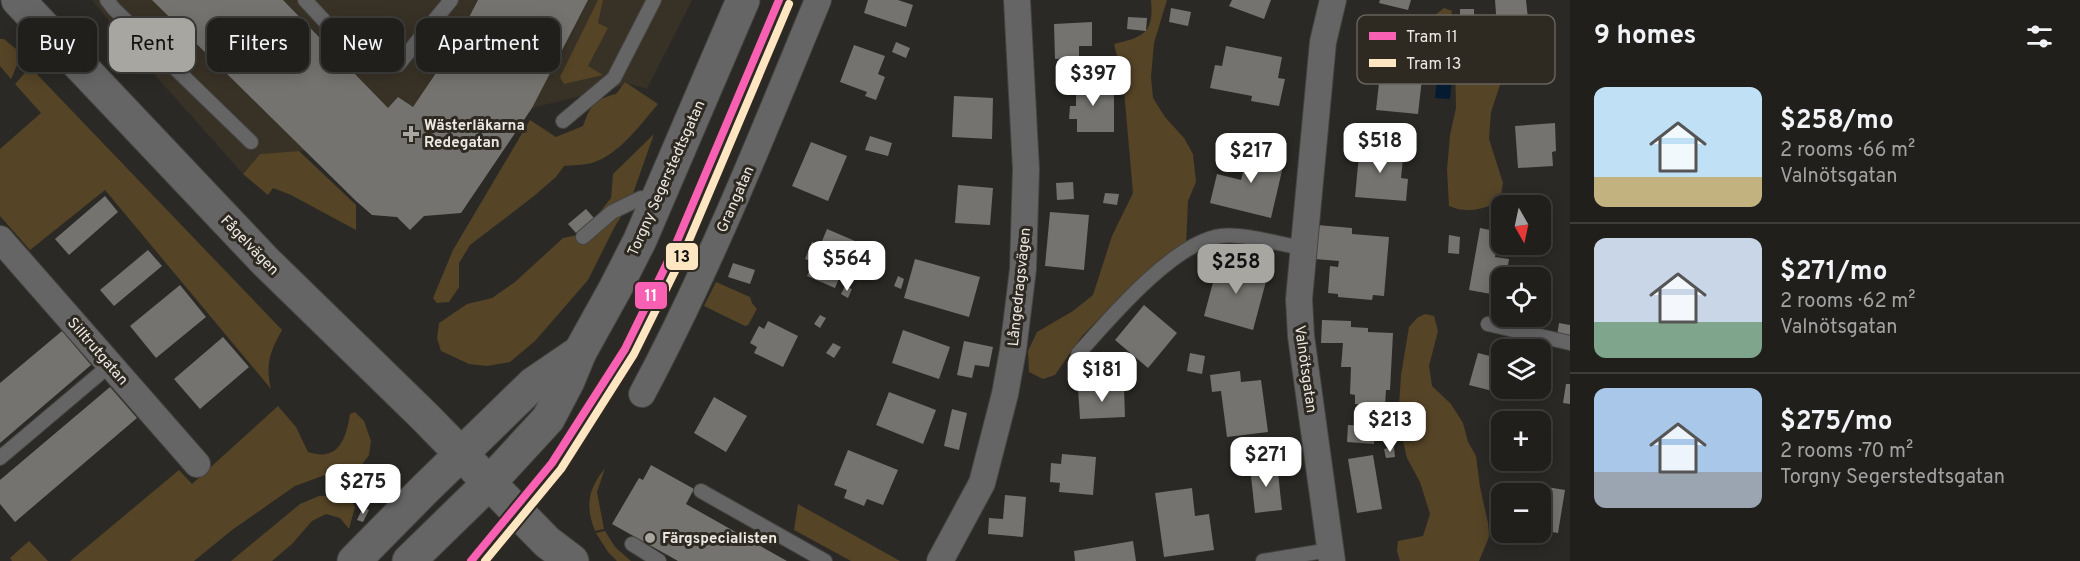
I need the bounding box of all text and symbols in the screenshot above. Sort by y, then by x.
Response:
legend [1357,15,1555,84]
chip: Buy [18,18,97,72]
chip: Rent [109,18,195,72]
chip: Filters [207,18,309,72]
chip: New [321,18,404,72]
chip: Apartment [416,18,560,72]
text: 9 homes [1594,20,1696,53]
icon: filters [2023,20,2056,53]
text: Tram 11 [1406,28,1458,48]
text: Tram 13 [1406,55,1461,75]
pin: $397 [1057,56,1129,107]
text: $397 [1070,62,1116,88]
street label: Torgny Segerstedtsgatan [624,98,710,260]
text: $258/mo [1780,105,1894,138]
icon: home [1642,111,1714,183]
place label: Wästerläkarna Redegatan [424,117,525,153]
pin: $518 [1344,123,1416,174]
marker: Wästerläkarna Redegatan [402,125,420,143]
text: $518 [1358,129,1402,155]
pin: $217 [1215,133,1287,184]
text: 2 rooms · 66 m² [1780,138,1915,164]
text: $217 [1230,139,1273,165]
street label: Grangatan [713,163,759,236]
text: Valnötsgatan [1780,164,1898,190]
north arrow [1491,195,1551,255]
map controls [1491,195,1551,543]
street label: Fågelvägen [216,212,282,280]
street label: Långedragsvägen [1005,227,1036,347]
pin: $564 [811,241,883,292]
line badge: 13 [665,242,699,271]
pin: $258 [1200,244,1272,295]
text: $564 [822,247,872,273]
text: 13 [674,248,690,268]
text: $258 [1211,250,1261,276]
text: $271/mo [1780,256,1887,289]
icon: home [1642,262,1714,334]
button: locate [1491,267,1551,327]
line badge: 11 [634,281,668,310]
text: 11 [645,287,657,307]
text: 2 rooms · 62 m² [1780,289,1916,315]
street label: Silltrutgatan [62,314,131,390]
text: Valnötsgatan [1780,315,1898,341]
street label: Valnötsgatan [1289,324,1320,414]
button: layers [1491,339,1551,399]
pin: $181 [1066,352,1138,403]
text: $181 [1082,358,1122,384]
pin: $213 [1354,402,1426,453]
text: $275/mo [1780,406,1892,439]
text: $213 [1368,408,1412,434]
button: + [1491,411,1551,471]
icon: home [1642,412,1714,484]
pin: $271 [1230,437,1302,488]
text: 2 rooms · 70 m² [1780,439,1913,465]
text: $271 [1244,443,1288,469]
pin: $275 [327,464,399,515]
text: Torgny Segerstedtsgatan [1780,465,2005,491]
text: $275 [339,470,387,496]
button: − [1491,483,1551,543]
place label: Färgspecialisten [662,530,777,549]
marker: Färgspecialisten [643,531,657,545]

